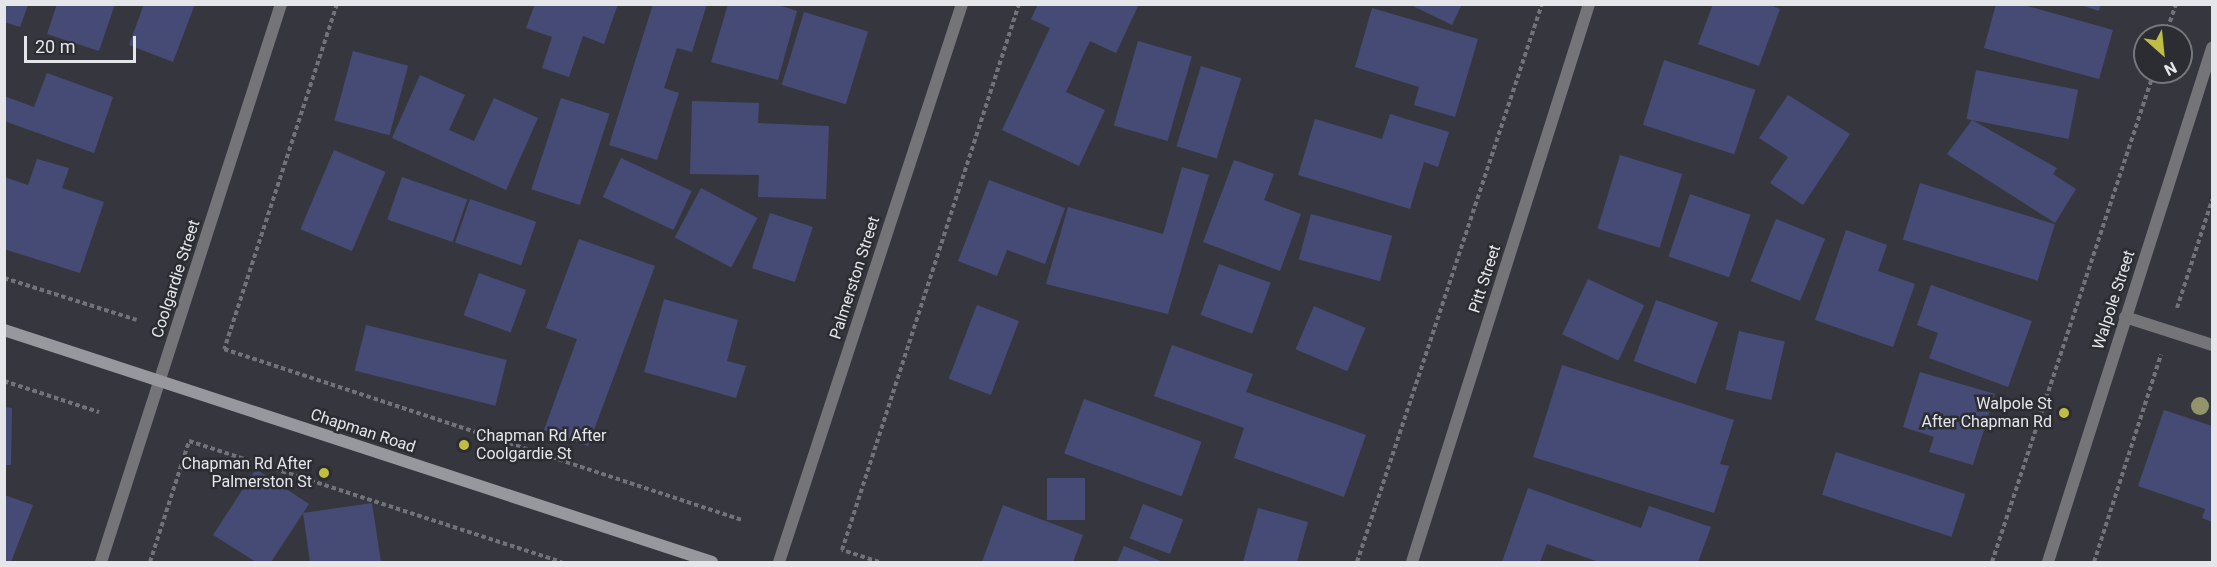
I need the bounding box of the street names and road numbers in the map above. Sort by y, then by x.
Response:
street label: Palmerston Street [826,214,884,342]
street label: Coolgardie Street [148,217,204,341]
street label: Pitt Street [1465,242,1505,316]
street label: Walpole Street [2089,248,2139,352]
street label: Chapman Road [308,405,418,457]

